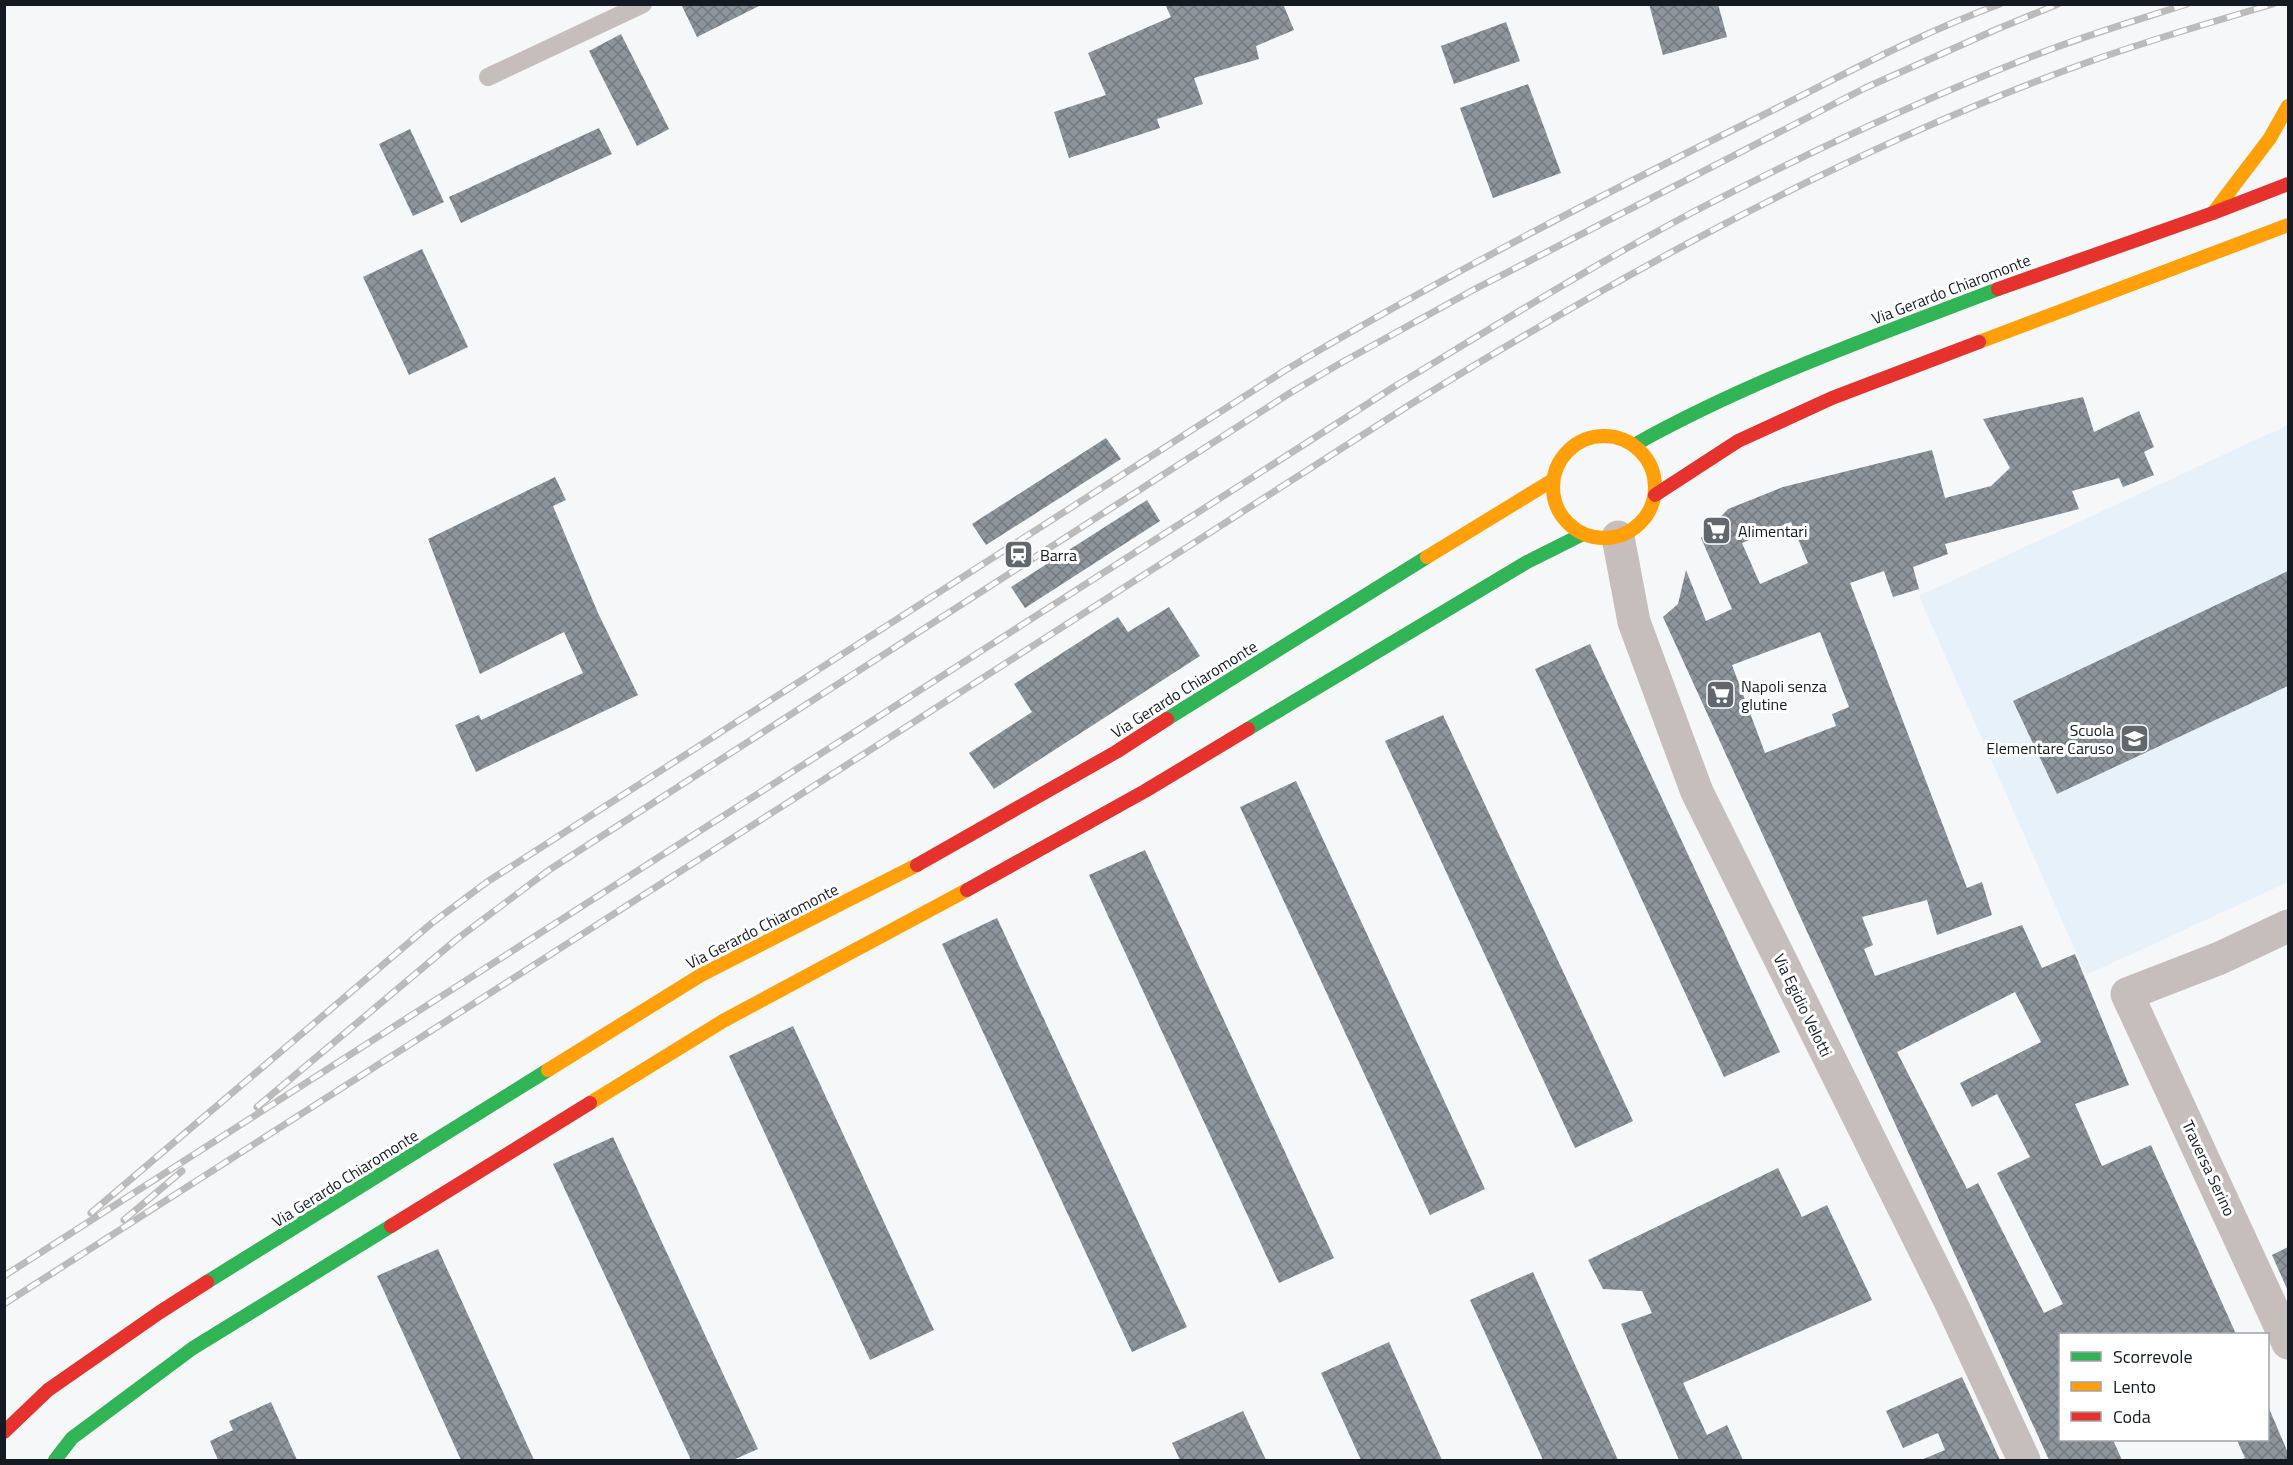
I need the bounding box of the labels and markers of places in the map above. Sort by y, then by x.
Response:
supermarket icon: Alimentari [1701,515,1733,547]
place label: Alimentari [1738,519,1807,543]
station icon: Barra [1003,539,1035,571]
place label: Barra [1040,543,1077,567]
place label: Napoli senza glutine [1741,674,1827,716]
supermarket icon: Napoli senza glutine [1704,679,1736,711]
place label: Scuola Elementare Caruso [1986,718,2114,760]
school or university icon: Scuola Elementare Caruso [2119,723,2151,755]

